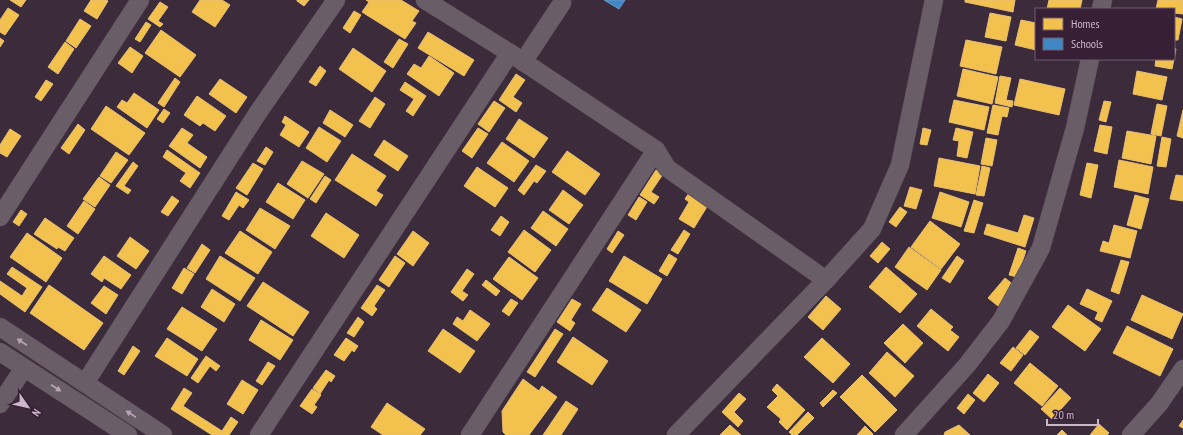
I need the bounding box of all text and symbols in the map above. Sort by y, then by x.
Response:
legend [1035,8,1175,60]
text: Homes [1071,16,1099,31]
text: Schools [1071,36,1103,51]
one-way arrow [17,338,28,346]
one-way arrow [50,385,62,392]
north arrow [8,387,48,427]
scale bar [1047,401,1098,427]
text: N [29,406,44,419]
text: 20 m [1053,407,1074,422]
one-way arrow [125,410,137,417]

